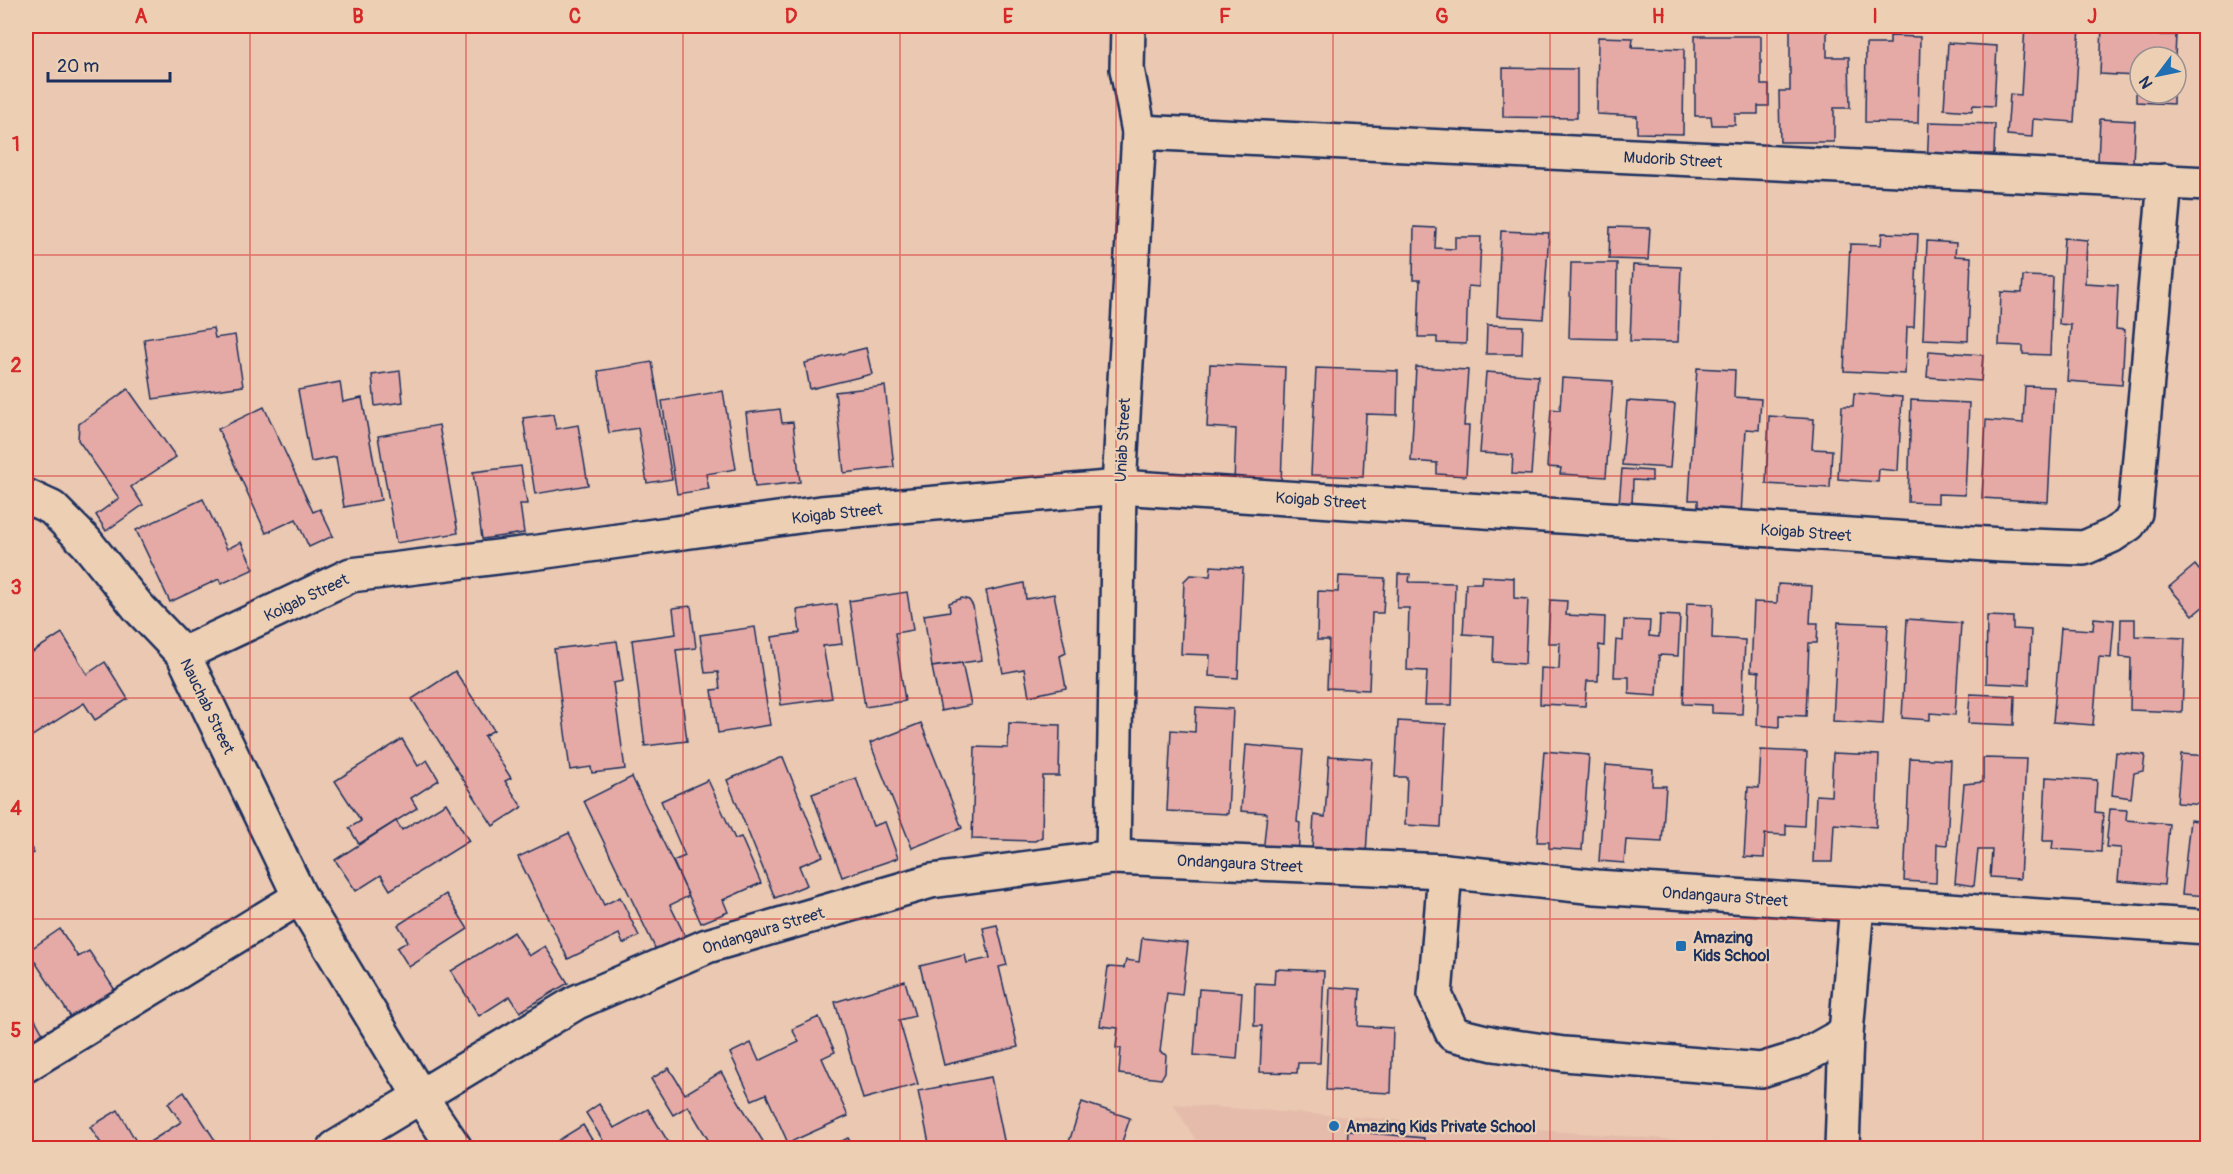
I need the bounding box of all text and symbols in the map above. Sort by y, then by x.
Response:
text: A [135,4,148,29]
text: B [352,4,364,29]
text: C [569,4,581,29]
text: D [785,4,798,29]
text: E [1003,4,1014,29]
text: F [1219,4,1231,29]
text: G [1435,4,1449,29]
text: H [1652,4,1665,29]
text: I [1872,4,1878,29]
text: J [2087,4,2097,29]
scale bar [48,45,170,83]
north arrow [2128,45,2188,105]
text: 20 m [57,55,99,78]
text: N [2135,72,2157,92]
text: 1 [12,132,20,157]
street label: Mudorib Street [1623,147,1723,173]
text: 2 [10,353,22,378]
street label: Uniab Street [1111,397,1135,483]
street label: Koigab Street [1275,488,1368,514]
street label: Koigab Street [791,499,884,529]
street label: Koigab Street [1760,520,1853,546]
street label: Koigab Street [261,569,353,626]
text: 3 [10,575,22,600]
street label: Nauchab Street [175,655,239,758]
text: 4 [10,796,22,821]
street label: Ondangaura Street [1176,851,1304,877]
street label: Ondangaura Street [1661,883,1789,911]
street label: Ondangaura Street [700,903,827,959]
place label: Amazing Kids School [1693,928,1770,966]
marker: Amazing Kids School [1674,939,1688,953]
text: 5 [11,1018,22,1043]
place label: Amazing Kids Private School [1346,1117,1536,1137]
marker: Amazing Kids Private School [1327,1119,1341,1133]

